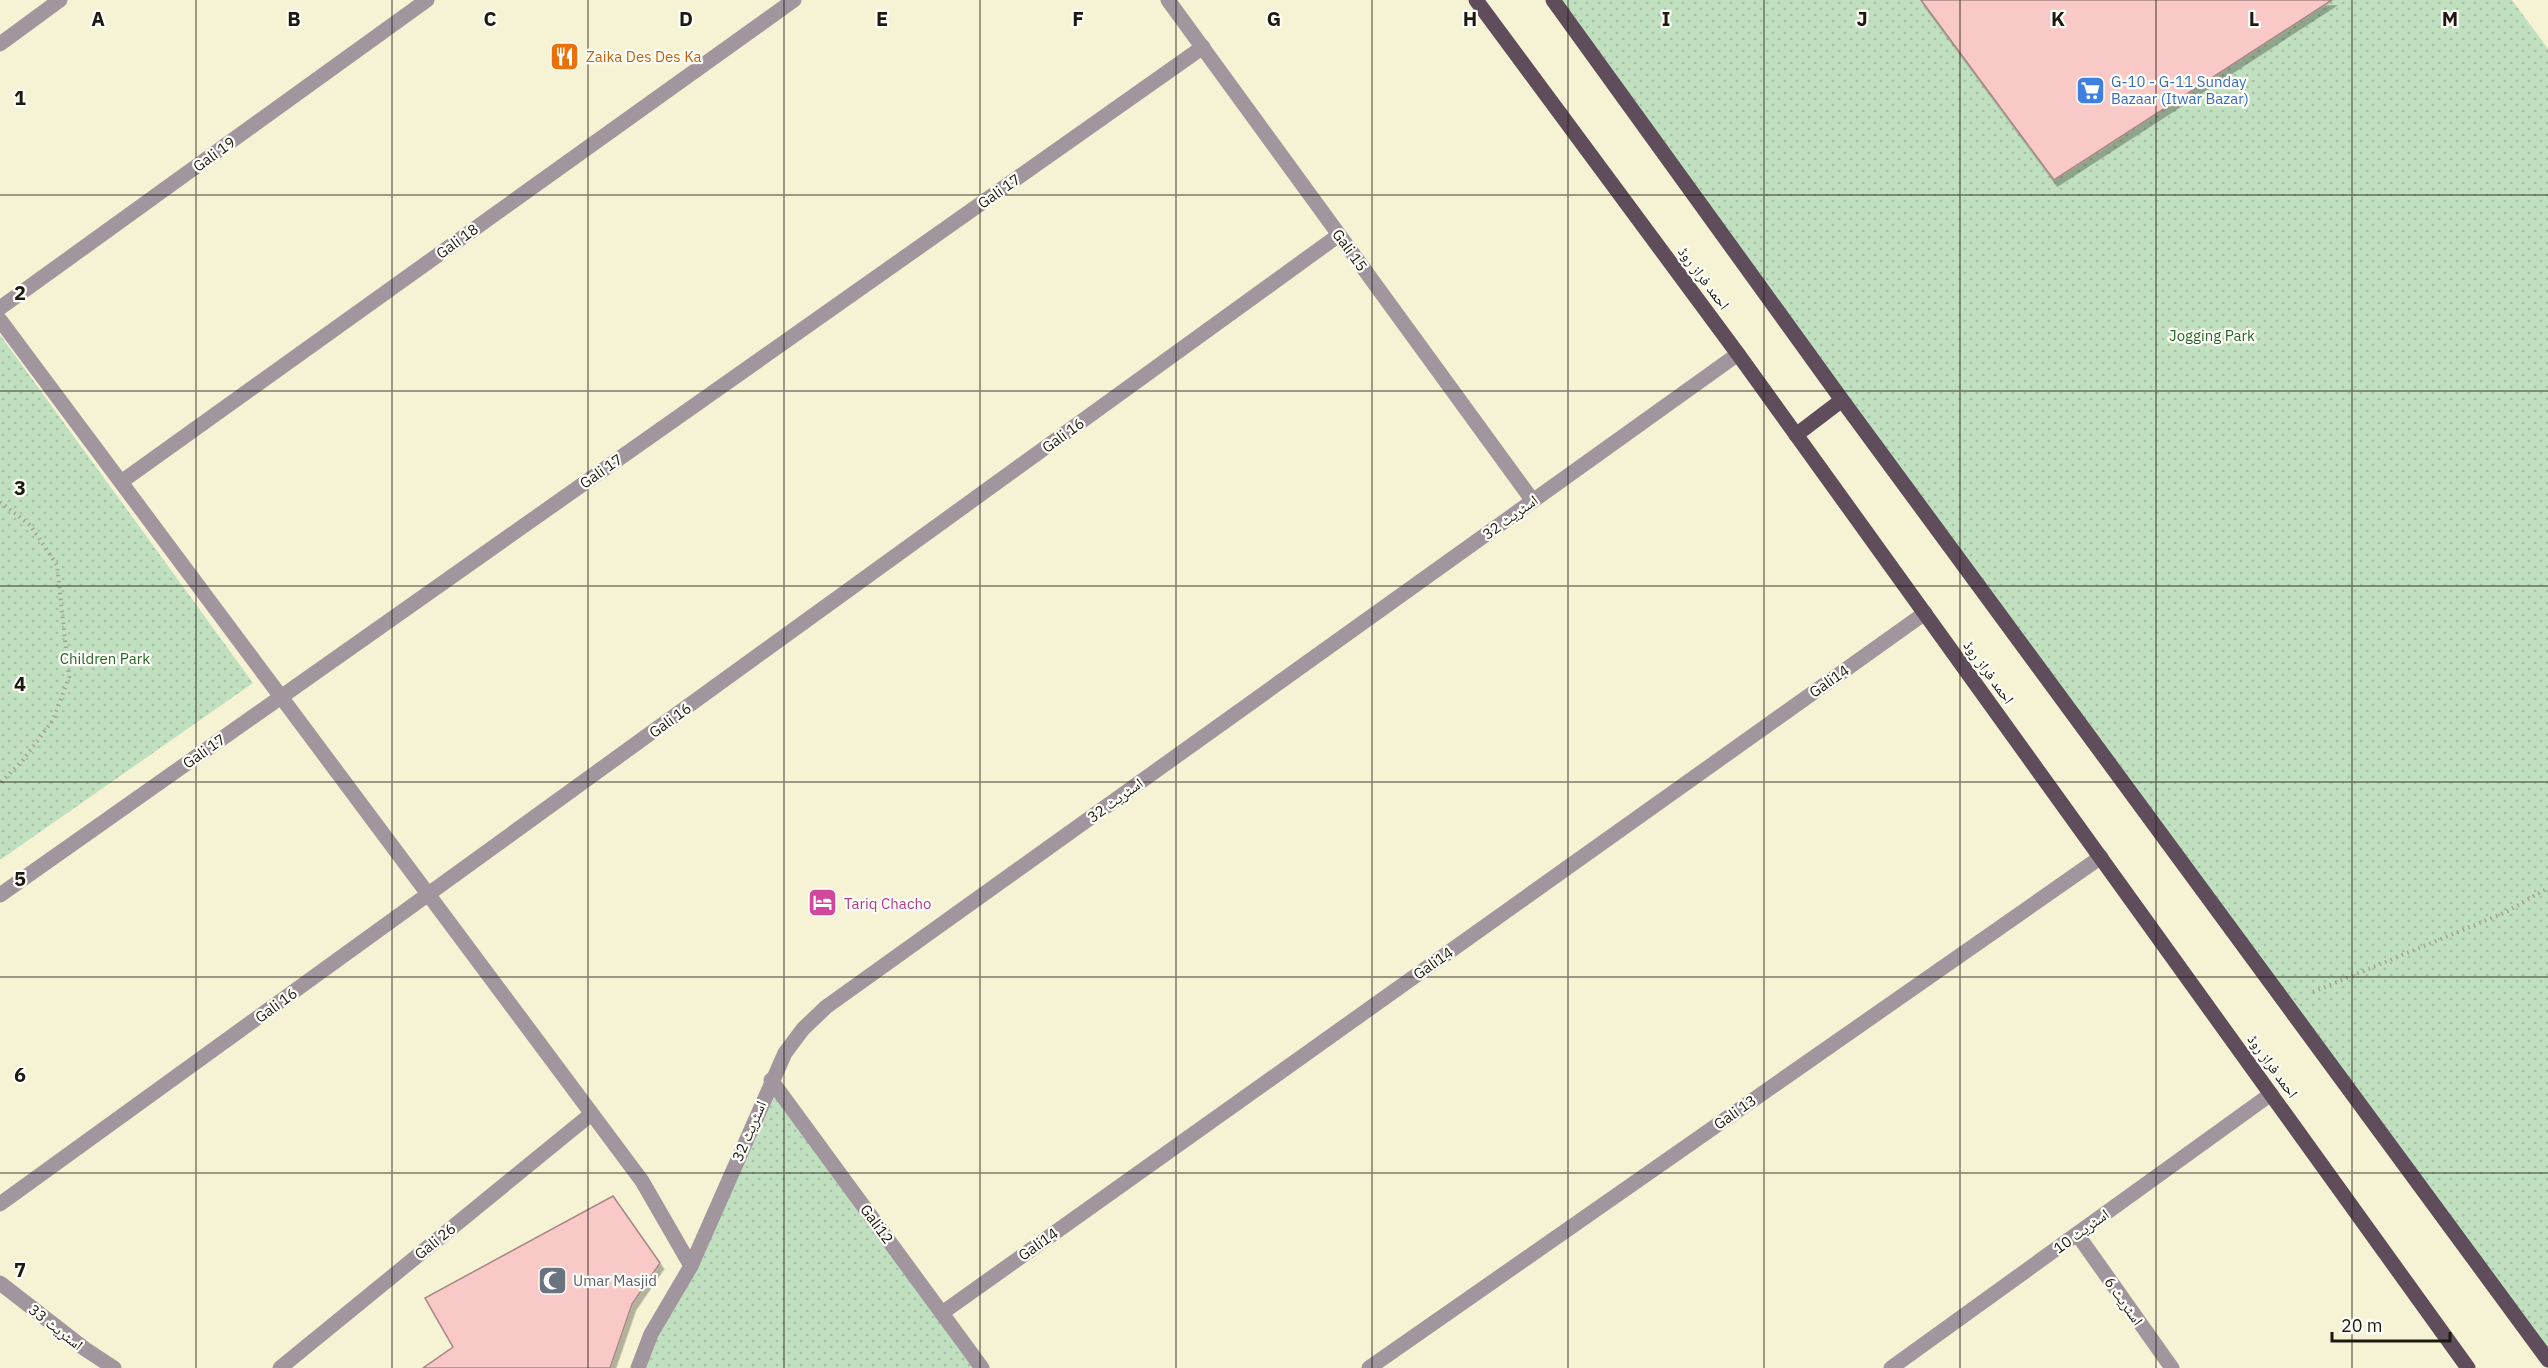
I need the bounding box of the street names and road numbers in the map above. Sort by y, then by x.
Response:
street label: Gali 19 [189,132,239,176]
street label: Gali 17 [974,170,1024,212]
street label: Gali 18 [432,219,482,263]
street label: Gali 15 [1328,225,1372,275]
street label: احمد فراز روڈ [1674,243,1734,313]
street label: Gali 16 [1038,413,1088,457]
street label: Gali 17 [576,450,626,492]
street label: اسٹریٹ 32 [1479,491,1541,543]
street label: احمد فراز روڈ [1959,636,2019,708]
street label: Gali14 [1805,661,1853,701]
street label: Gali 16 [645,698,695,742]
street label: Gali 17 [179,730,229,772]
street label: اسٹریٹ 32 [1084,774,1146,826]
street label: Gali14 [1409,943,1457,983]
street label: Gali 16 [251,983,301,1027]
street label: احمد فراز روڈ [2243,1030,2303,1102]
street label: Gali 13 [1710,1091,1760,1133]
street label: اسٹریٹ 32 [728,1098,770,1164]
street label: Gali12 [856,1201,898,1247]
street label: اسٹریٹ 10 [2050,1205,2112,1257]
street label: Gali 26 [410,1219,460,1263]
street label: Gali14 [1014,1224,1062,1264]
street label: اسٹریٹ 6 [2100,1273,2148,1329]
street label: اسٹریٹ 33 [25,1300,87,1354]

